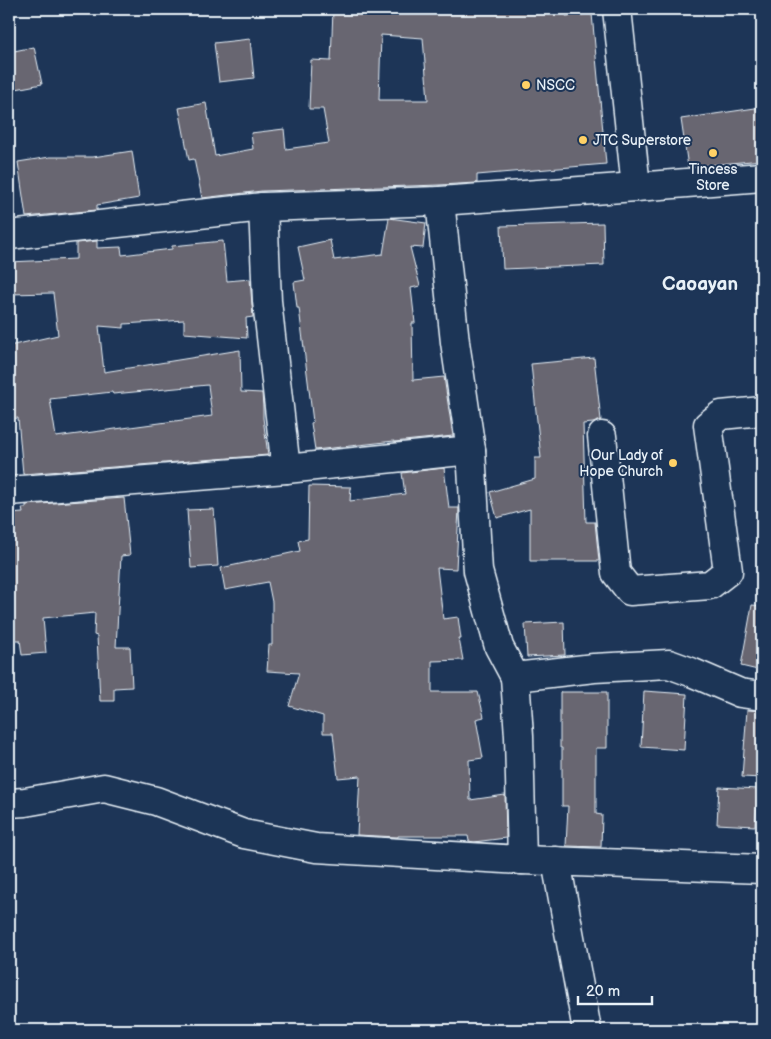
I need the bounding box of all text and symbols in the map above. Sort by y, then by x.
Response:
place label: NSCC [536,77,575,94]
marker: NSCC [520,79,532,91]
place label: JTC Superstore [593,132,691,149]
marker: JTC Superstore [577,134,589,146]
marker: Tincess Store [707,147,719,159]
place label: Tincess Store [689,161,737,194]
district label: Caoayan [662,273,738,296]
place label: Our Lady of Hope Church [579,447,664,480]
marker: Our Lady of Hope Church [667,457,679,469]
scale bar [578,974,652,1006]
text: 20 m [586,982,620,1001]

